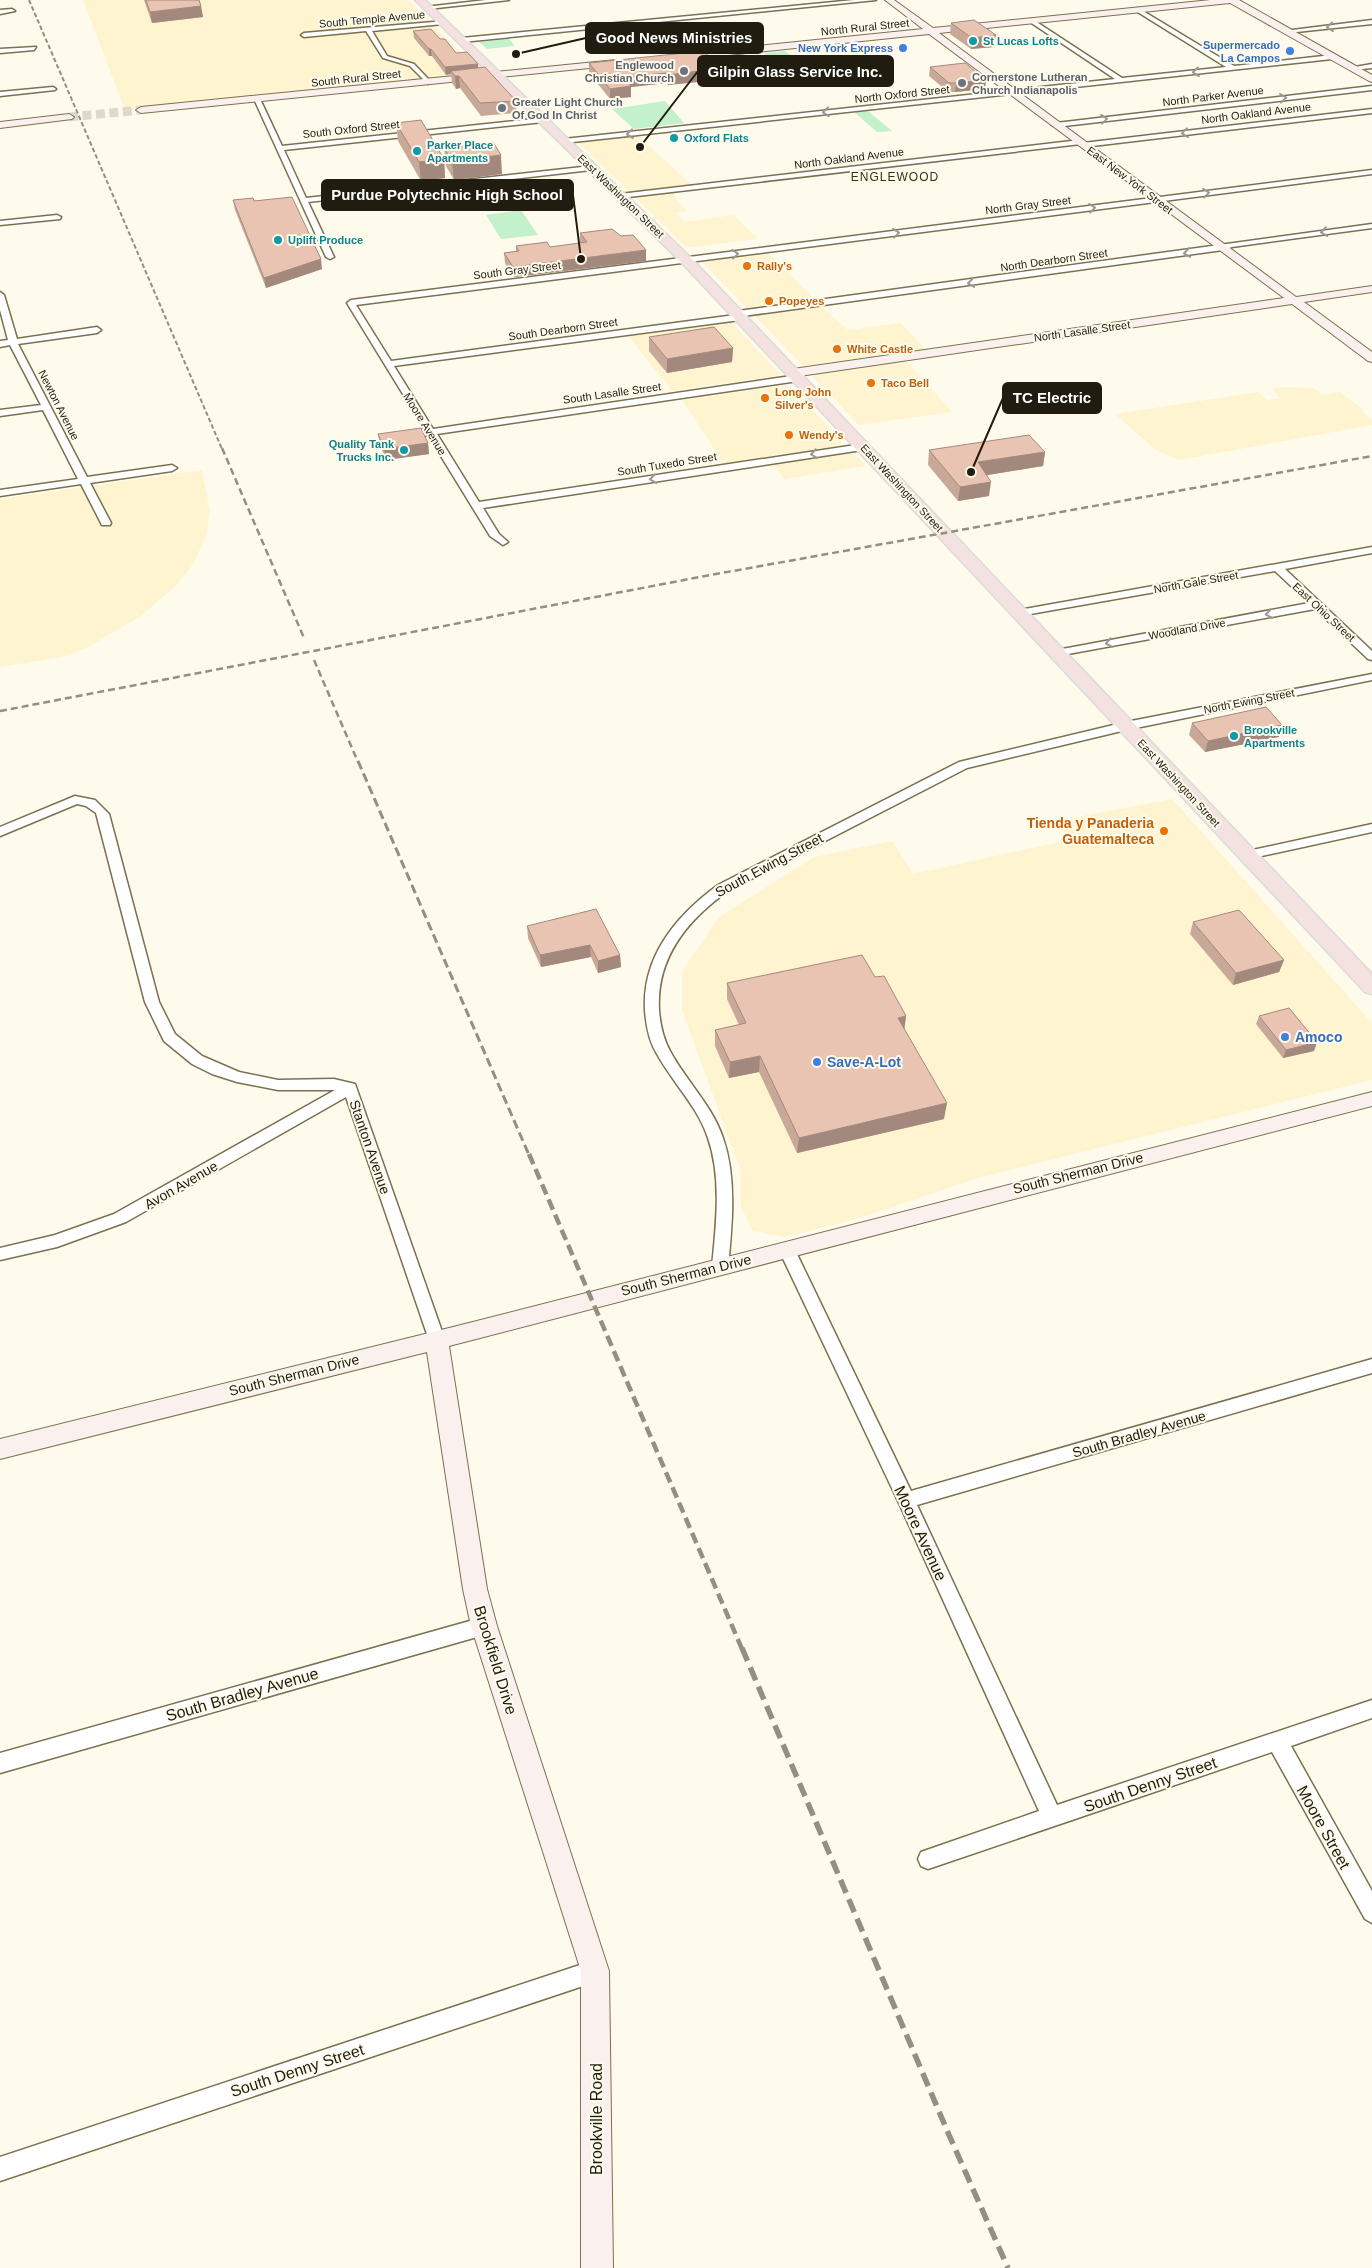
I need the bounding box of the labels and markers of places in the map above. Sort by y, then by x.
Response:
callout: Good News Ministries [586,23,763,53]
marker: St Lucas Lofts [967,35,979,47]
place label: St Lucas Lofts [983,35,1059,47]
place label: Supermercado La Campos [1203,39,1280,64]
place label: New York Express [798,42,893,54]
marker: New York Express [897,42,909,54]
marker: Supermercado La Campos [1284,45,1296,57]
callout: Gilpin Glass Service Inc. [698,56,893,86]
place label: Englewood Christian Church [585,59,674,84]
marker: Englewood Christian Church [678,65,690,77]
place label: Cornerstone Lutheran Church Indianapolis [972,71,1088,96]
marker: Cornerstone Lutheran Church Indianapolis [956,77,968,89]
place label: Greater Light Church Of God In Christ [512,96,623,121]
marker: Greater Light Church Of God In Christ [496,102,508,114]
marker: Oxford Flats [668,132,680,144]
place label: Oxford Flats [684,132,749,144]
place label: Parker Place Apartments [427,139,493,164]
marker: Parker Place Apartments [411,145,423,157]
callout: Purdue Polytechnic High School [322,180,573,210]
marker: Uplift Produce [272,234,284,246]
place label: Uplift Produce [288,234,363,246]
marker: Rally's [741,260,753,272]
place label: Rally's [757,260,792,272]
marker: Popeyes [763,295,775,307]
place label: Popeyes [779,295,824,307]
marker: White Castle [831,343,843,355]
place label: White Castle [847,343,913,355]
marker: Taco Bell [865,377,877,389]
place label: Taco Bell [881,377,929,389]
callout: TC Electric [1003,383,1101,413]
place label: Long John Silver's [775,386,831,411]
marker: Long John Silver's [759,392,771,404]
marker: Wendy's [783,429,795,441]
place label: Wendy's [799,429,844,441]
place label: Quality Tank Trucks Inc. [329,438,395,463]
marker: Quality Tank Trucks Inc. [398,444,410,456]
place label: Brookville Apartments [1244,724,1305,749]
marker: Brookville Apartments [1228,730,1240,742]
place label: Tienda y Panaderia Guatemalteca [1027,815,1154,847]
marker: Tienda y Panaderia Guatemalteca [1158,825,1170,837]
place label: Amoco [1295,1029,1342,1045]
marker: Amoco [1279,1031,1291,1043]
place label: Save-A-Lot [827,1054,901,1070]
marker: Save-A-Lot [811,1056,823,1068]

